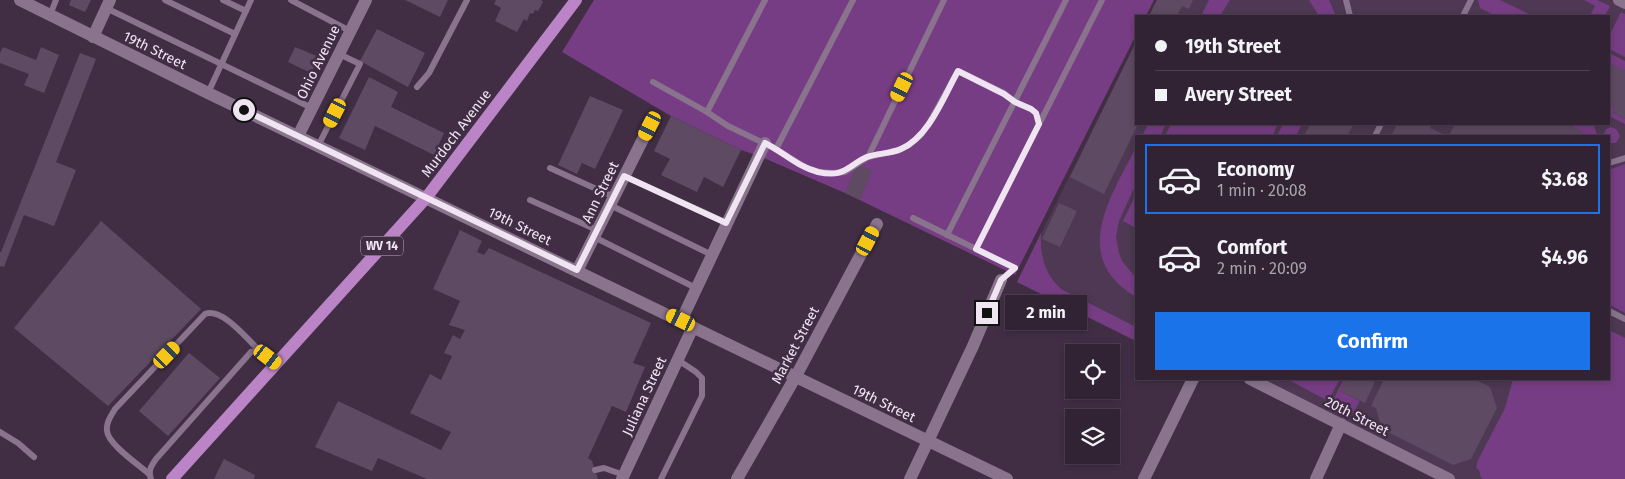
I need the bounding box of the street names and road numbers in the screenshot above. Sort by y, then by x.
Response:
street label: Ohio Avenue [293,22,344,102]
street label: 19th Street [120,28,190,73]
street label: Murdoch Avenue [418,86,495,181]
street label: Ann Street [578,158,623,226]
street label: 19th Street [485,204,555,249]
road number: WV 14 [361,237,403,256]
street label: Market Street [768,303,823,387]
street label: Juliana Street [619,353,671,439]
street label: 19th Street [849,381,919,426]
street label: 20th Street [1322,393,1393,440]

